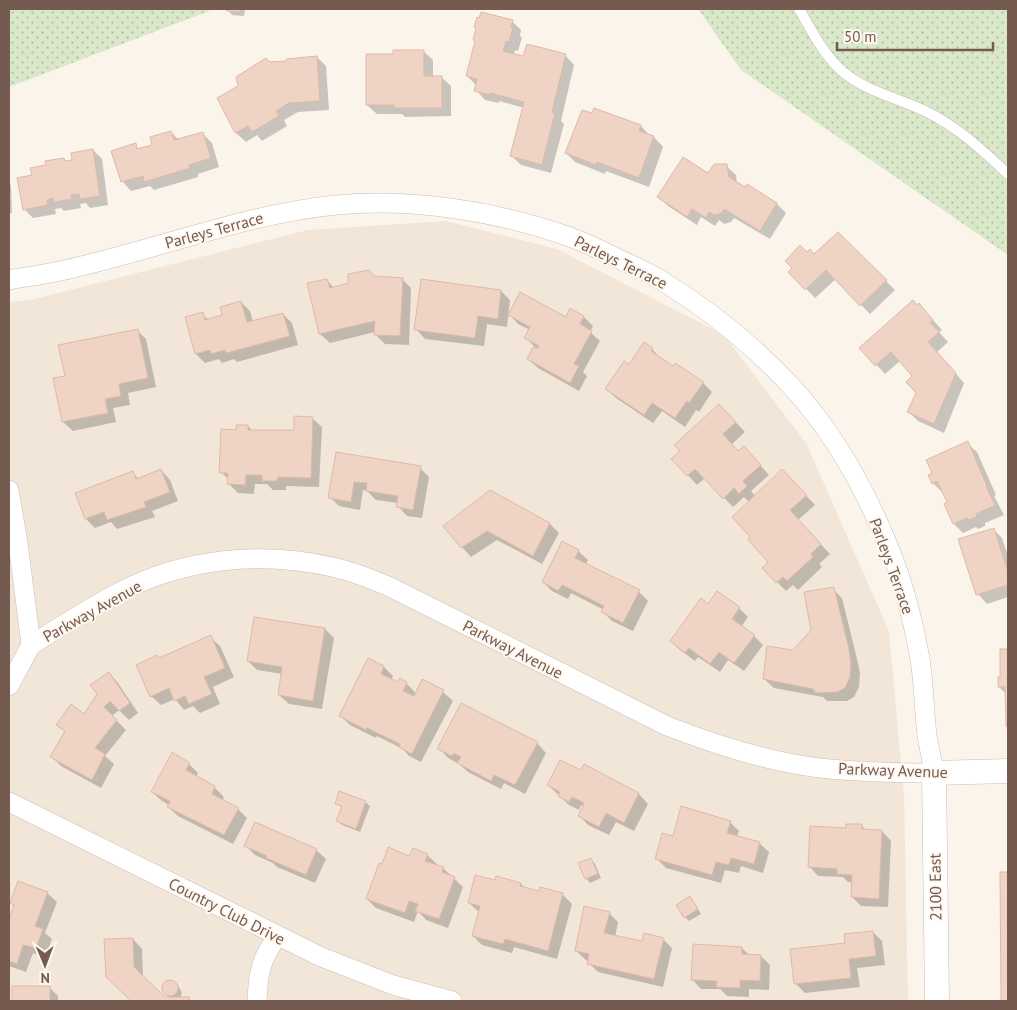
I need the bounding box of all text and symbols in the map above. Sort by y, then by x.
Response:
scale bar [837,20,993,52]
text: 50 m [844,27,877,46]
street label: Parleys Terrace [163,207,265,253]
street label: Parleys Terrace [571,231,671,293]
street label: Parleys Terrace [865,515,919,617]
street label: Parkway Avenue [39,576,145,646]
street label: Parkway Avenue [460,615,566,683]
street label: Parkway Avenue [838,758,948,782]
street label: 2100 East [924,852,946,921]
street label: Country Club Drive [166,873,288,949]
north arrow [20,940,70,990]
text: N [40,969,50,987]

